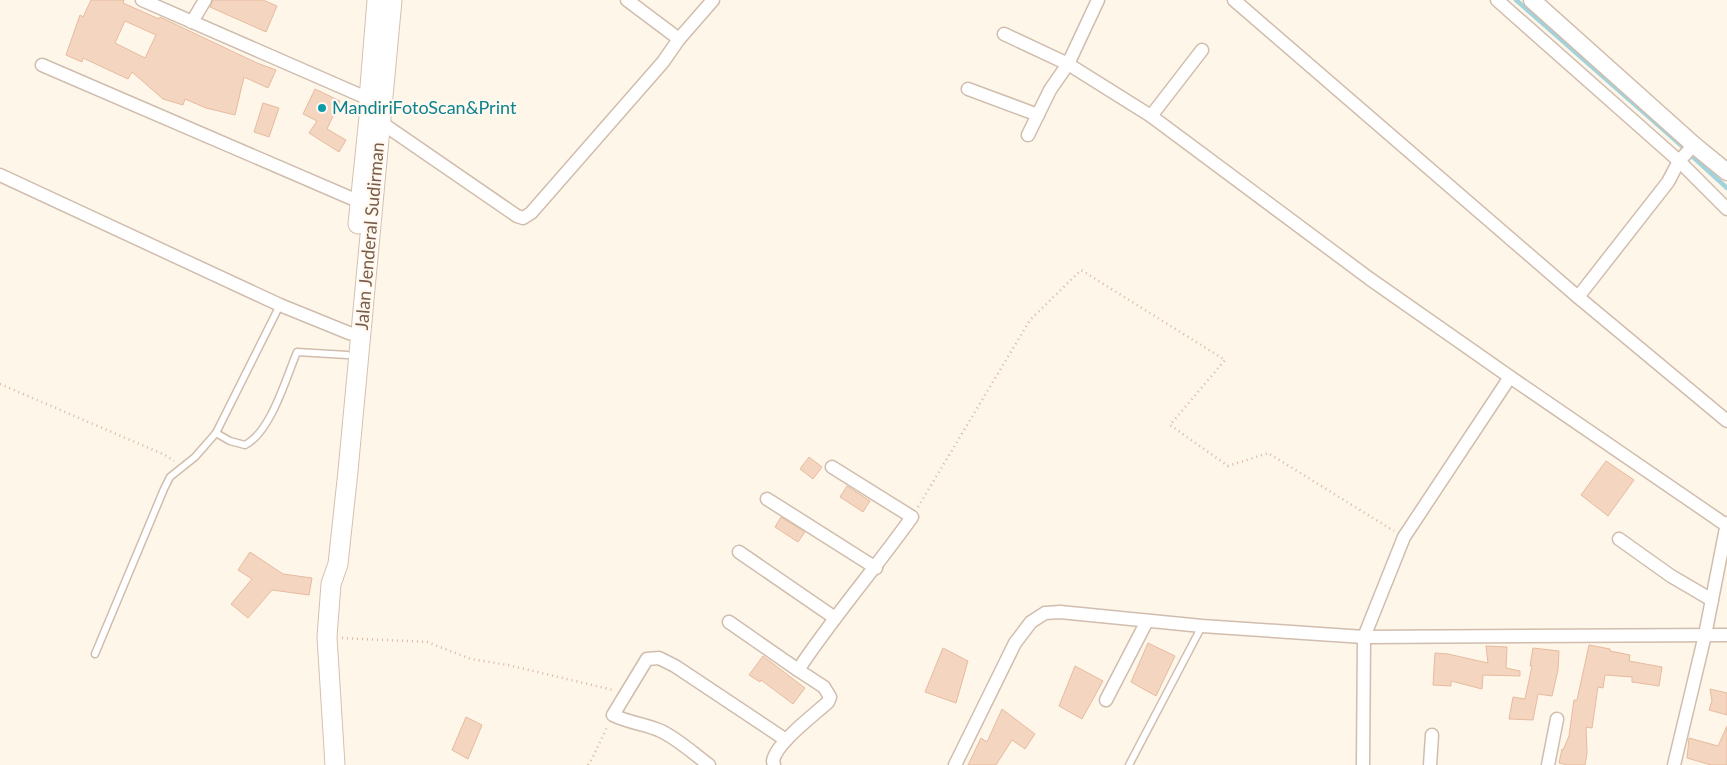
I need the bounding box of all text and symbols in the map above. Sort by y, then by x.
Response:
place label: MandiriFotoScan&Print [332,96,517,118]
marker: MandiriFotoScan&Print [316,102,328,114]
street label: Jalan Jenderal Sudirman [350,141,388,331]

